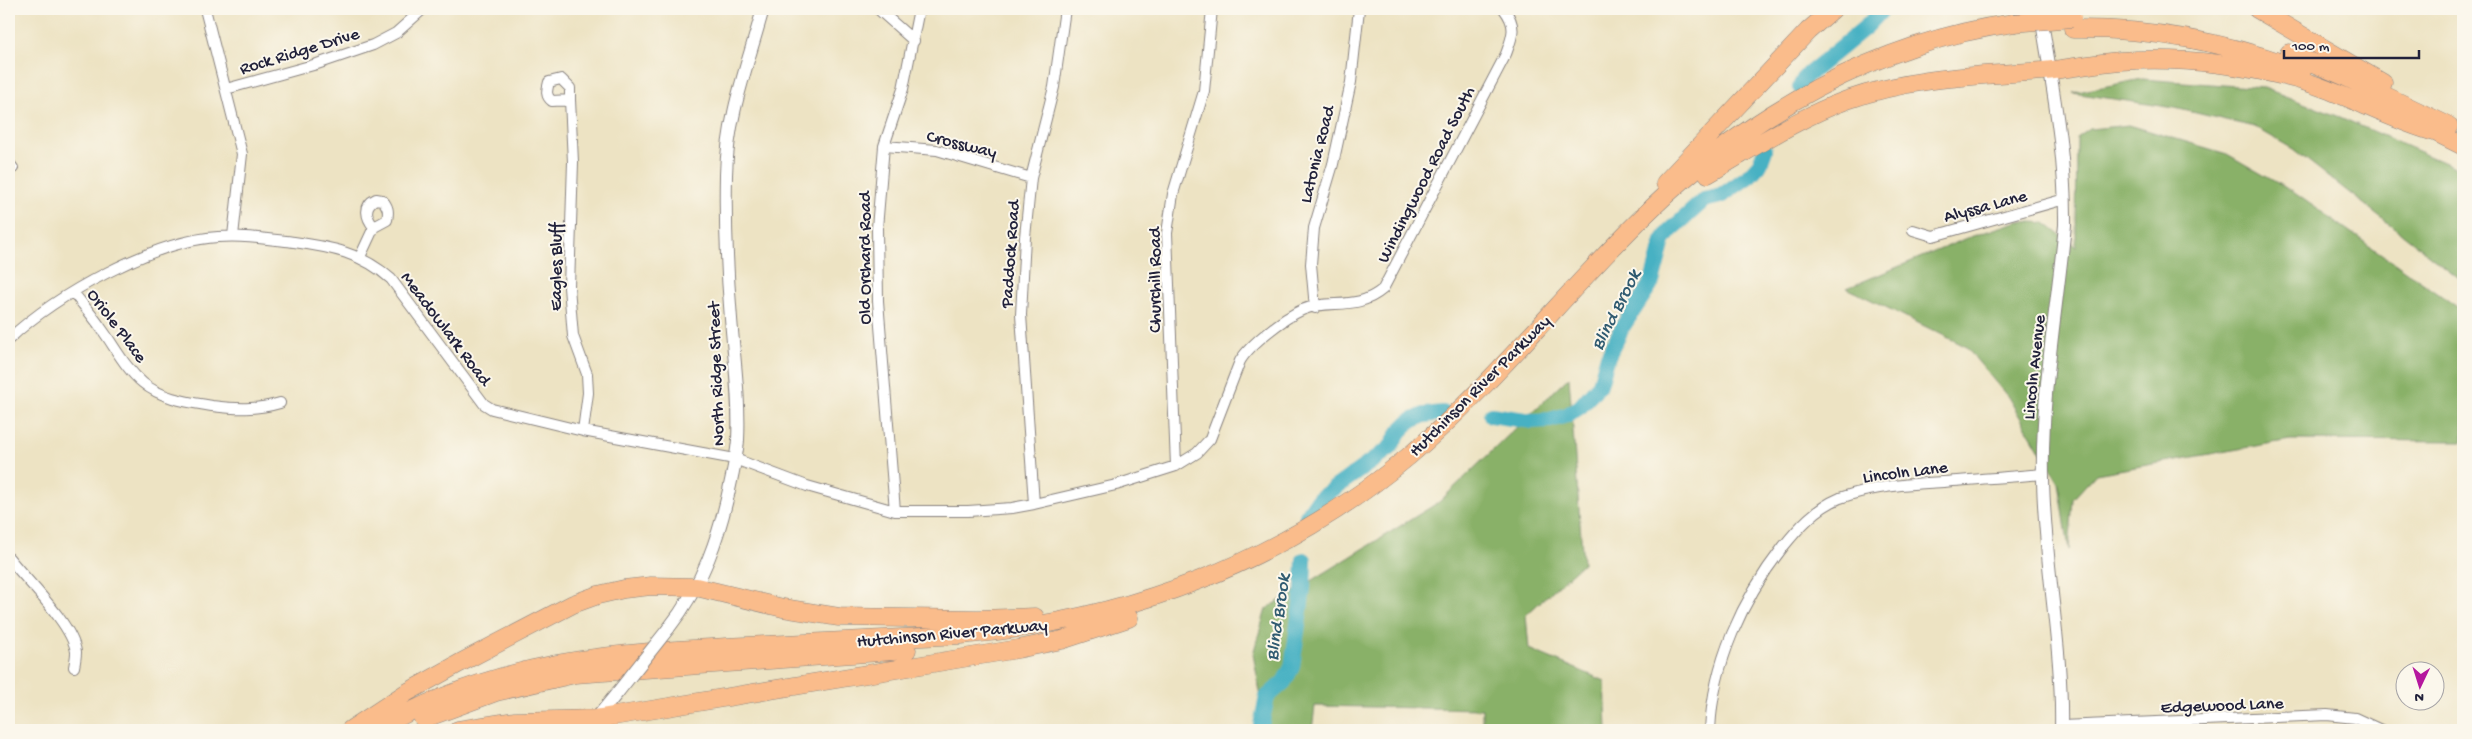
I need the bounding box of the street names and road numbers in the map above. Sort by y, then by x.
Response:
street label: Rock Ridge Drive [237,24,363,81]
street label: Windingwood Road South [1374,83,1481,267]
street label: Latonia Road [1296,102,1341,205]
street label: Crossway [924,127,999,164]
street label: Alyssa Lane [1942,186,2030,229]
street label: Old Orchard Road [856,190,877,325]
street label: Paddock Road [997,198,1026,310]
street label: Eagles Bluff [547,221,568,311]
street label: Churchill Road [1146,226,1167,333]
street label: Meadowlark Road [395,268,496,392]
street label: Oriole Place [81,285,151,368]
street label: North Ridge Street [704,300,731,446]
street label: Hutchinson River Parkway [1406,312,1556,462]
street label: Lincoln Avenue [2020,313,2052,421]
street label: Lincoln Lane [1861,458,1950,489]
street label: Hutchinson River Parkway [856,616,1049,653]
street label: Edgewood Lane [2160,694,2285,719]

